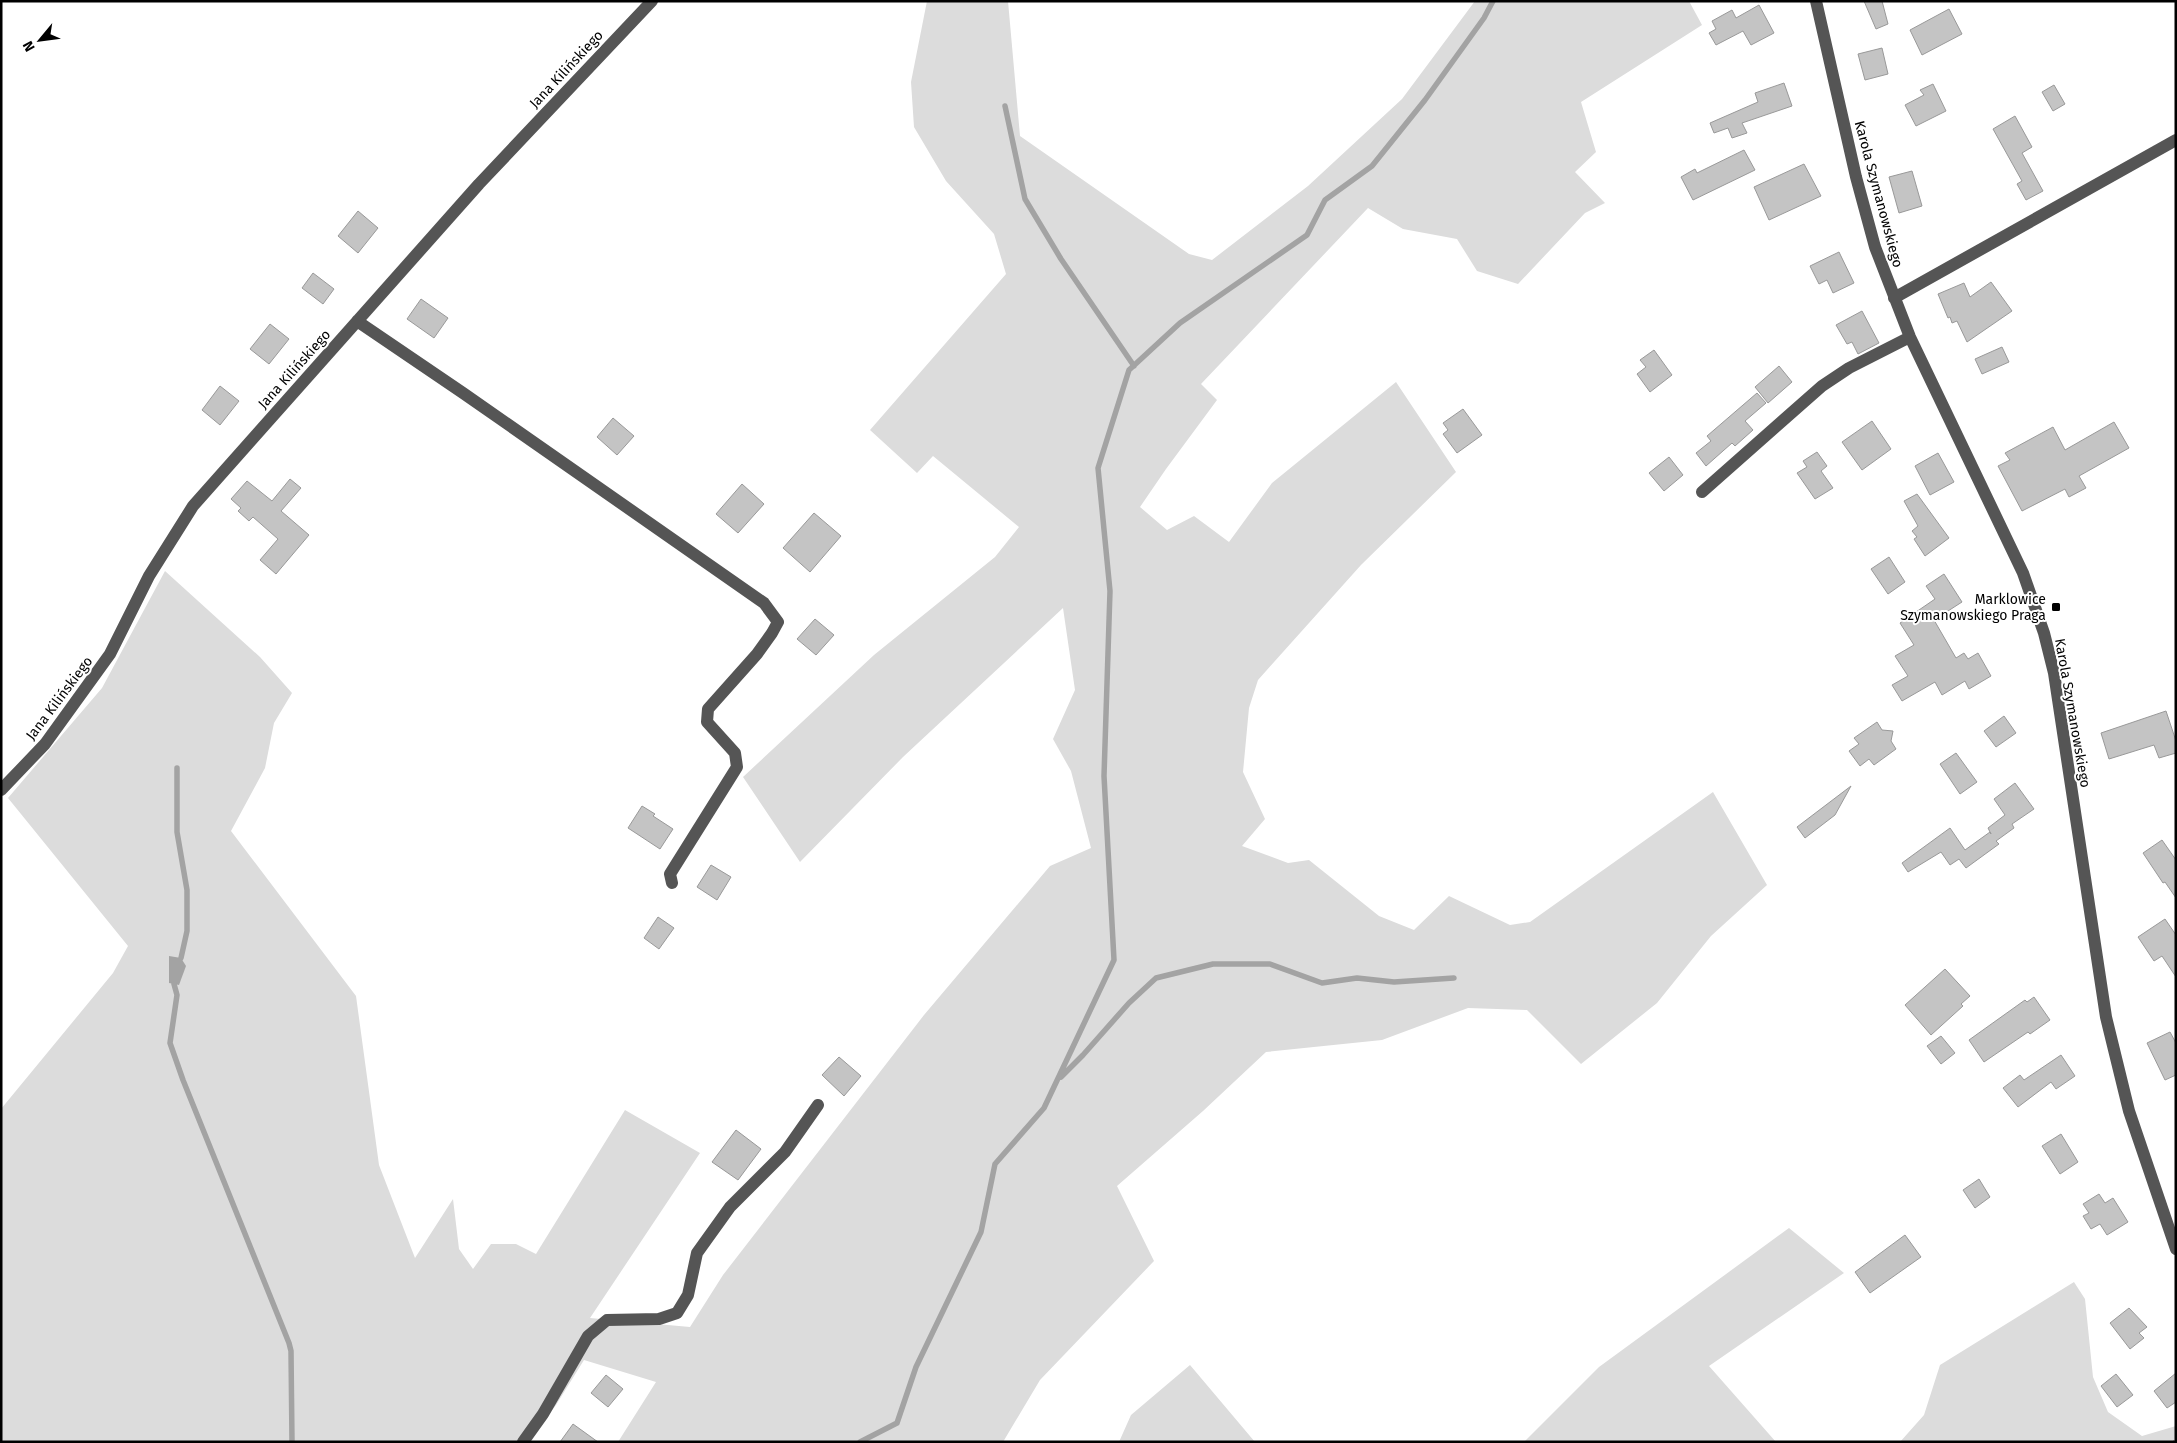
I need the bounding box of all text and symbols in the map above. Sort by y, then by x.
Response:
north arrow [15,15,65,65]
street label: Jana Kilińskiego [526,27,607,112]
text: N [19,38,39,54]
street label: Karola Szymanowskiego [1851,119,1906,269]
street label: Jana Kilińskiego [254,326,334,412]
place label: Marklowice Szymanowskiego Praga [1900,591,2046,624]
marker: Marklowice Szymanowskiego Praga [2050,601,2062,613]
street label: Karola Szymanowskiego [2051,637,2094,789]
street label: Jana Kilińskiego [22,653,96,744]

